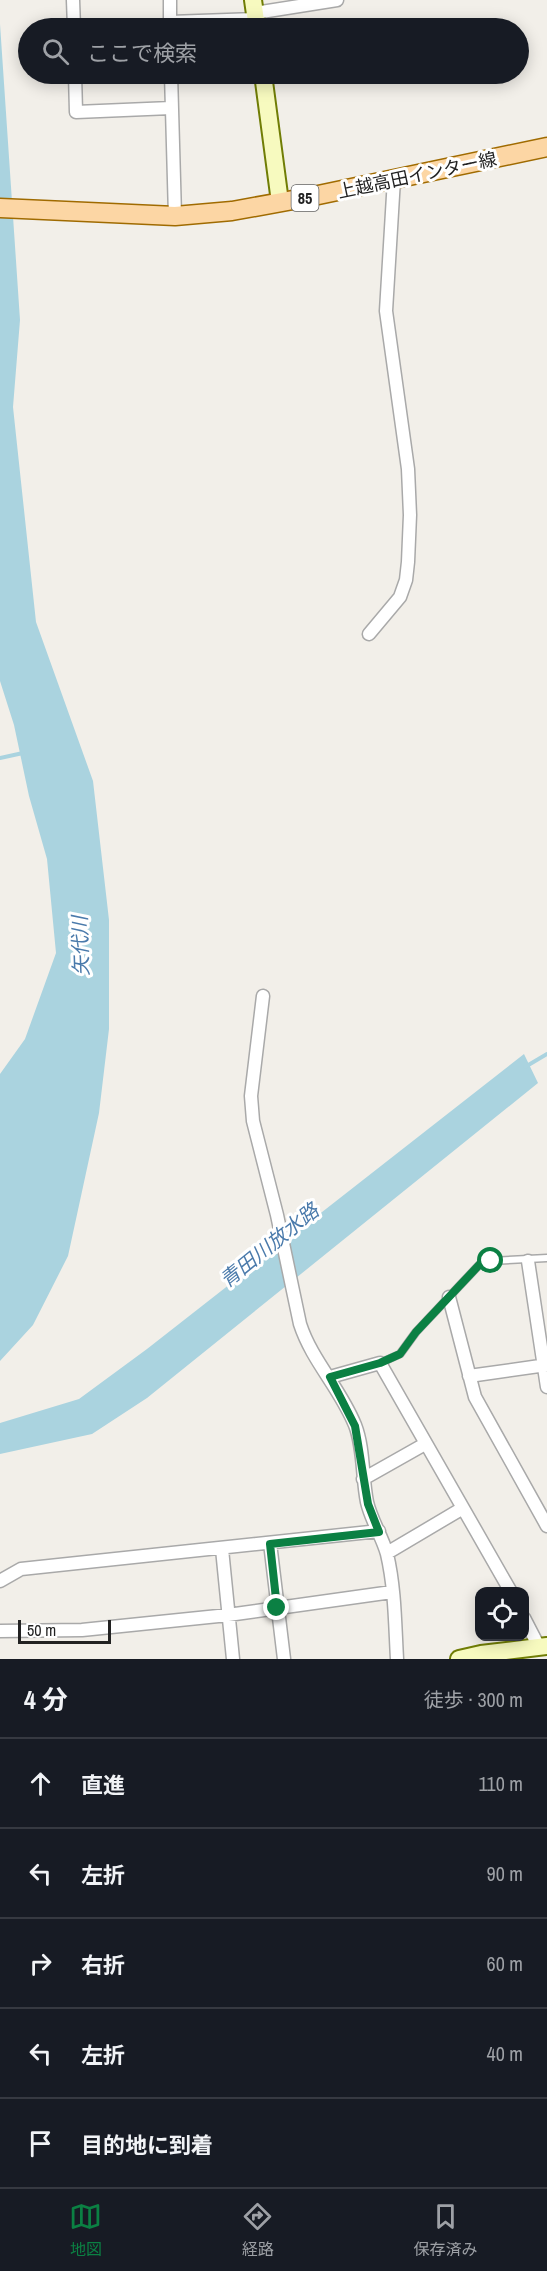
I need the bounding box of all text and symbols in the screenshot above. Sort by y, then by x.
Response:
search box [18,18,529,84]
icon: search [39,35,72,68]
text: ここで検索 [87,38,197,68]
street label: 上越高田インター線 [335,146,499,204]
road number: 85 [292,185,318,211]
water label: 矢代川 [65,914,95,976]
water label: 青田川放水路 [214,1195,326,1293]
route start [477,1247,503,1273]
map controls [475,1587,529,1641]
button: locate [475,1587,529,1641]
route end [263,1594,289,1620]
scale bar [18,1617,111,1644]
text: 50 m [27,1619,56,1641]
text: 4 分 [24,1682,68,1717]
text: 徒歩 · 300 m [424,1686,523,1713]
icon: ahead [24,1767,57,1800]
text: 直進 [81,1770,125,1800]
text: 110 m [479,1770,523,1797]
icon: left [24,1857,57,1890]
text: 左折 [81,1860,125,1890]
text: 90 m [487,1860,523,1887]
icon: right [24,1947,57,1980]
text: 右折 [81,1950,125,1980]
text: 60 m [487,1950,523,1977]
icon: left [24,2037,57,2070]
text: 左折 [81,2040,125,2070]
text: 40 m [487,2040,523,2067]
icon: arrive [24,2127,57,2160]
text: 目的地に到着 [81,2130,213,2160]
tab: 地図 [69,2200,102,2260]
tab: 経路 [241,2200,274,2260]
tab: 保存済み [413,2200,477,2260]

